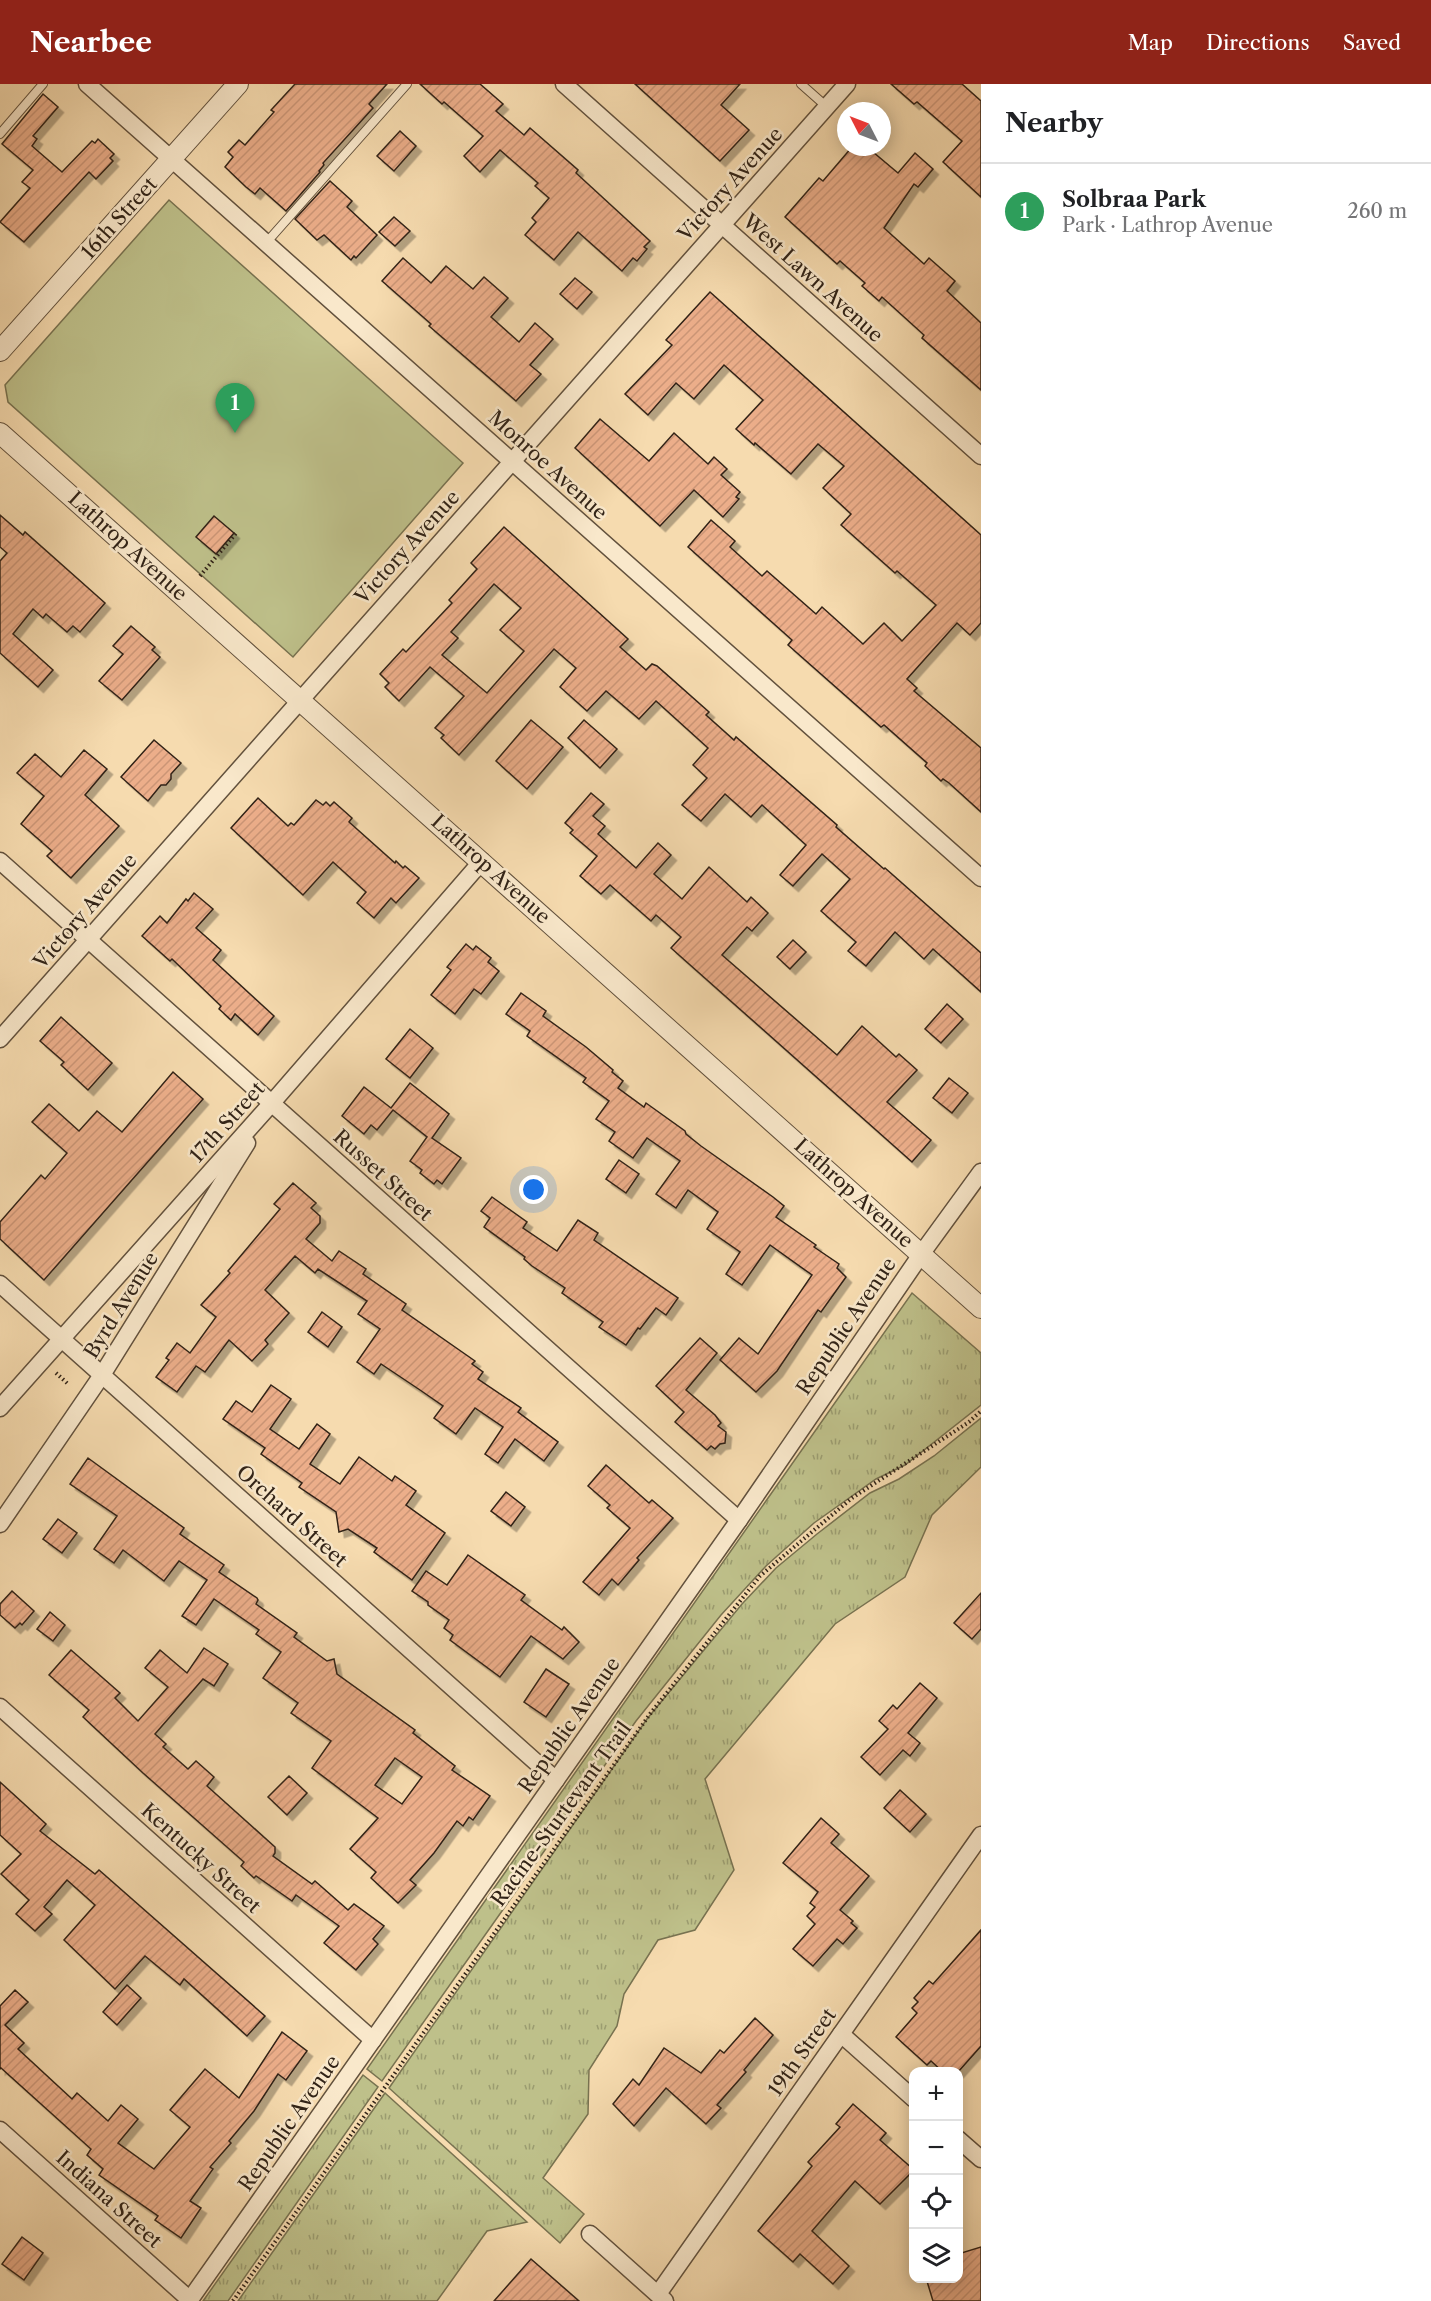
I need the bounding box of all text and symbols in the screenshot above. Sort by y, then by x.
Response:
text: Nearbee [30,25,152,59]
text: Map [1128,30,1173,55]
text: Directions [1206,30,1310,55]
text: Saved [1343,30,1401,55]
north arrow [837,102,891,156]
text: Nearby [1005,107,1103,139]
street label: Victory Avenue [672,122,787,247]
street label: 16th Street [76,172,162,264]
text: Solbraa Park [1062,186,1206,213]
text: 1 [1020,199,1029,223]
text: 260 m [1347,199,1407,223]
street label: West Lawn Avenue [737,208,888,347]
text: Park · Lathrop Avenue [1062,213,1273,237]
pin: 1 [216,384,254,433]
street label: Monroe Avenue [484,405,612,525]
street label: Victory Avenue [349,485,464,610]
street label: Lathrop Avenue [64,486,192,606]
street label: Lathrop Avenue [427,809,555,929]
street label: Victory Avenue [28,848,142,974]
street label: 17th Street [185,1077,269,1167]
street label: Russet Street [329,1124,437,1226]
street label: Lathrop Avenue [790,1133,918,1253]
your location [519,1175,548,1204]
street label: Byrd Avenue [79,1247,163,1363]
street label: Republic Avenue [791,1253,901,1399]
street label: Orchard Street [232,1460,352,1572]
street label: Republic Avenue [513,1652,625,1798]
street label: Racine-Sturtevant Trail [486,1717,636,1911]
street label: Kentucky Street [136,1798,266,1918]
street label: 19th Street [763,2003,841,2101]
street label: Republic Avenue [233,2050,345,2196]
map controls [909,2067,963,2283]
button: + [909,2067,963,2121]
button: − [909,2121,963,2175]
street label: Indiana Street [51,2145,167,2253]
button: locate [909,2175,963,2229]
button: layers [909,2229,963,2283]

